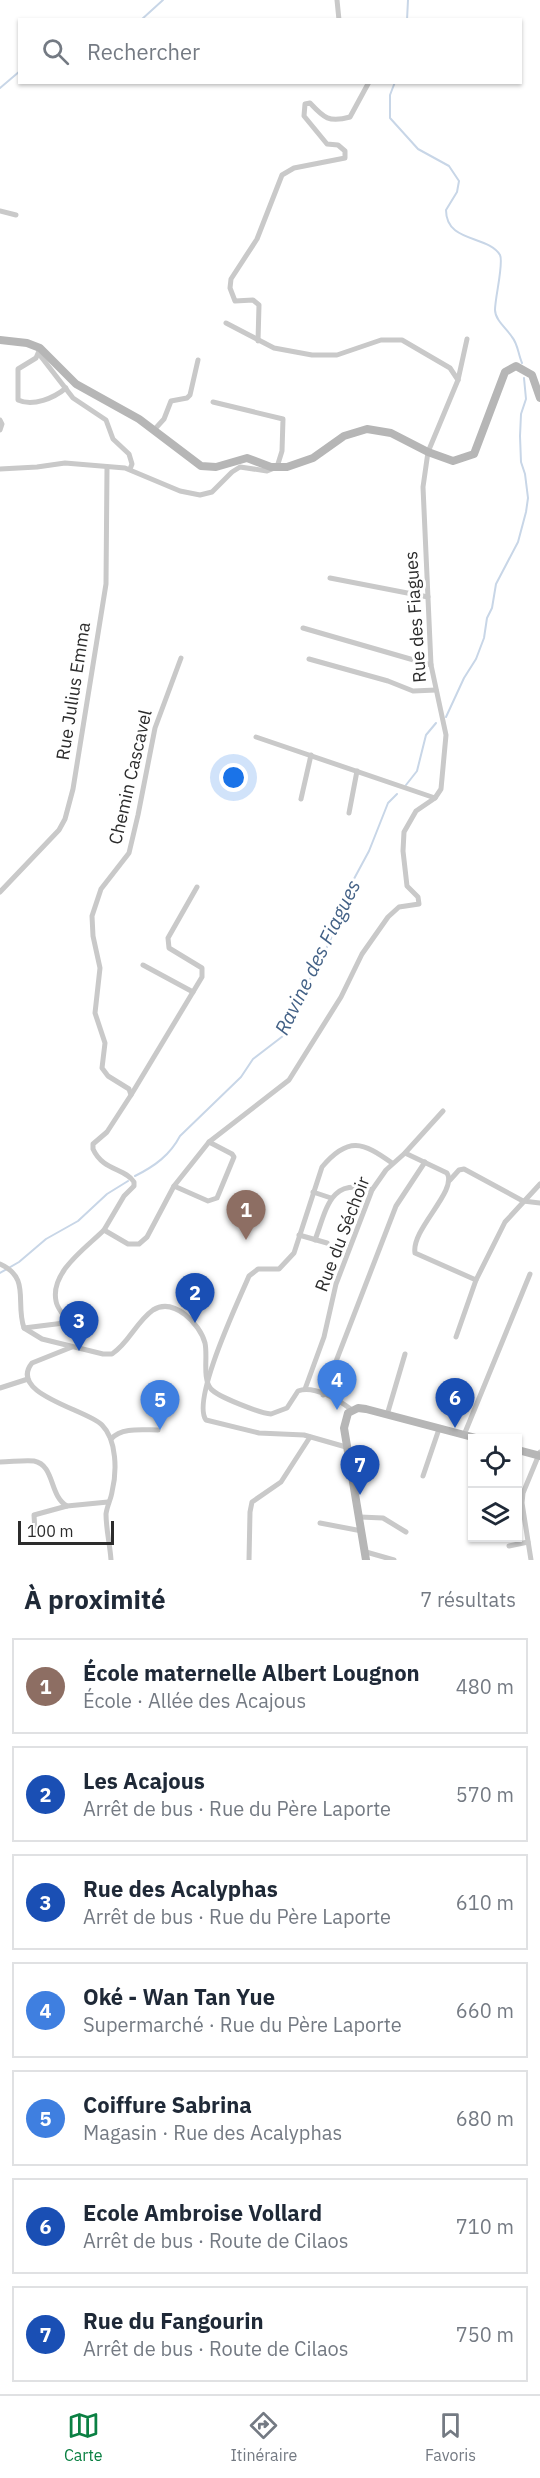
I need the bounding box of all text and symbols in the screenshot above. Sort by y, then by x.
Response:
search box [18,18,522,84]
icon: search [39,35,72,68]
text: Rechercher [87,37,200,66]
street label: Rue des Fiagues [399,551,431,683]
street label: Rue Julius Emma [51,620,95,762]
street label: Chemin Cascavel [103,707,157,847]
your location [219,763,248,792]
water label: Ravine des Fiagues [268,875,366,1039]
street label: Rue du Séchoir [309,1173,375,1295]
pin: 1 [226,1190,266,1240]
pin: 2 [176,1274,214,1323]
pin: 3 [60,1302,98,1351]
pin: 4 [318,1360,356,1410]
pin: 6 [436,1378,474,1428]
pin: 5 [140,1380,180,1430]
map controls [468,1434,522,1542]
button: locate [468,1434,522,1488]
pin: 7 [340,1446,380,1495]
button: layers [468,1488,522,1542]
scale bar [18,1518,114,1546]
text: 100 m [27,1521,74,1541]
text: À proximité [24,1582,166,1616]
text: 7 résultats [420,1586,516,1613]
text: École maternelle Albert Lougnon [83,1658,420,1687]
text: 1 [40,1673,52,1700]
text: 480 m [456,1673,514,1700]
text: École · Allée des Acajous [83,1687,306,1714]
text: Les Acajous [83,1766,205,1795]
text: 2 [40,1781,52,1808]
text: 570 m [456,1781,514,1808]
text: Arrêt de bus · Rue du Père Laporte [83,1795,391,1822]
text: Rue des Acalyphas [83,1874,278,1903]
text: 3 [40,1889,52,1916]
text: 610 m [456,1889,514,1916]
text: Arrêt de bus · Rue du Père Laporte [83,1903,391,1930]
text: Oké - Wan Tan Yue [83,1982,275,2011]
text: 4 [40,1997,52,2024]
text: 660 m [456,1997,514,2024]
text: Supermarché · Rue du Père Laporte [83,2011,402,2038]
text: Coiffure Sabrina [83,2090,252,2119]
text: 5 [40,2105,52,2132]
text: 680 m [456,2105,514,2132]
text: Magasin · Rue des Acalyphas [83,2119,342,2146]
text: Ecole Ambroise Vollard [83,2198,322,2227]
text: 6 [40,2213,52,2240]
text: 710 m [456,2213,514,2240]
text: Arrêt de bus · Route de Cilaos [83,2227,349,2254]
text: Rue du Fangourin [83,2306,264,2335]
text: 7 [40,2321,52,2348]
text: 750 m [456,2321,514,2348]
text: Arrêt de bus · Route de Cilaos [83,2335,349,2362]
tab: Carte [64,2409,103,2465]
tab: Itinéraire [230,2409,297,2465]
tab: Favoris [425,2409,476,2465]

